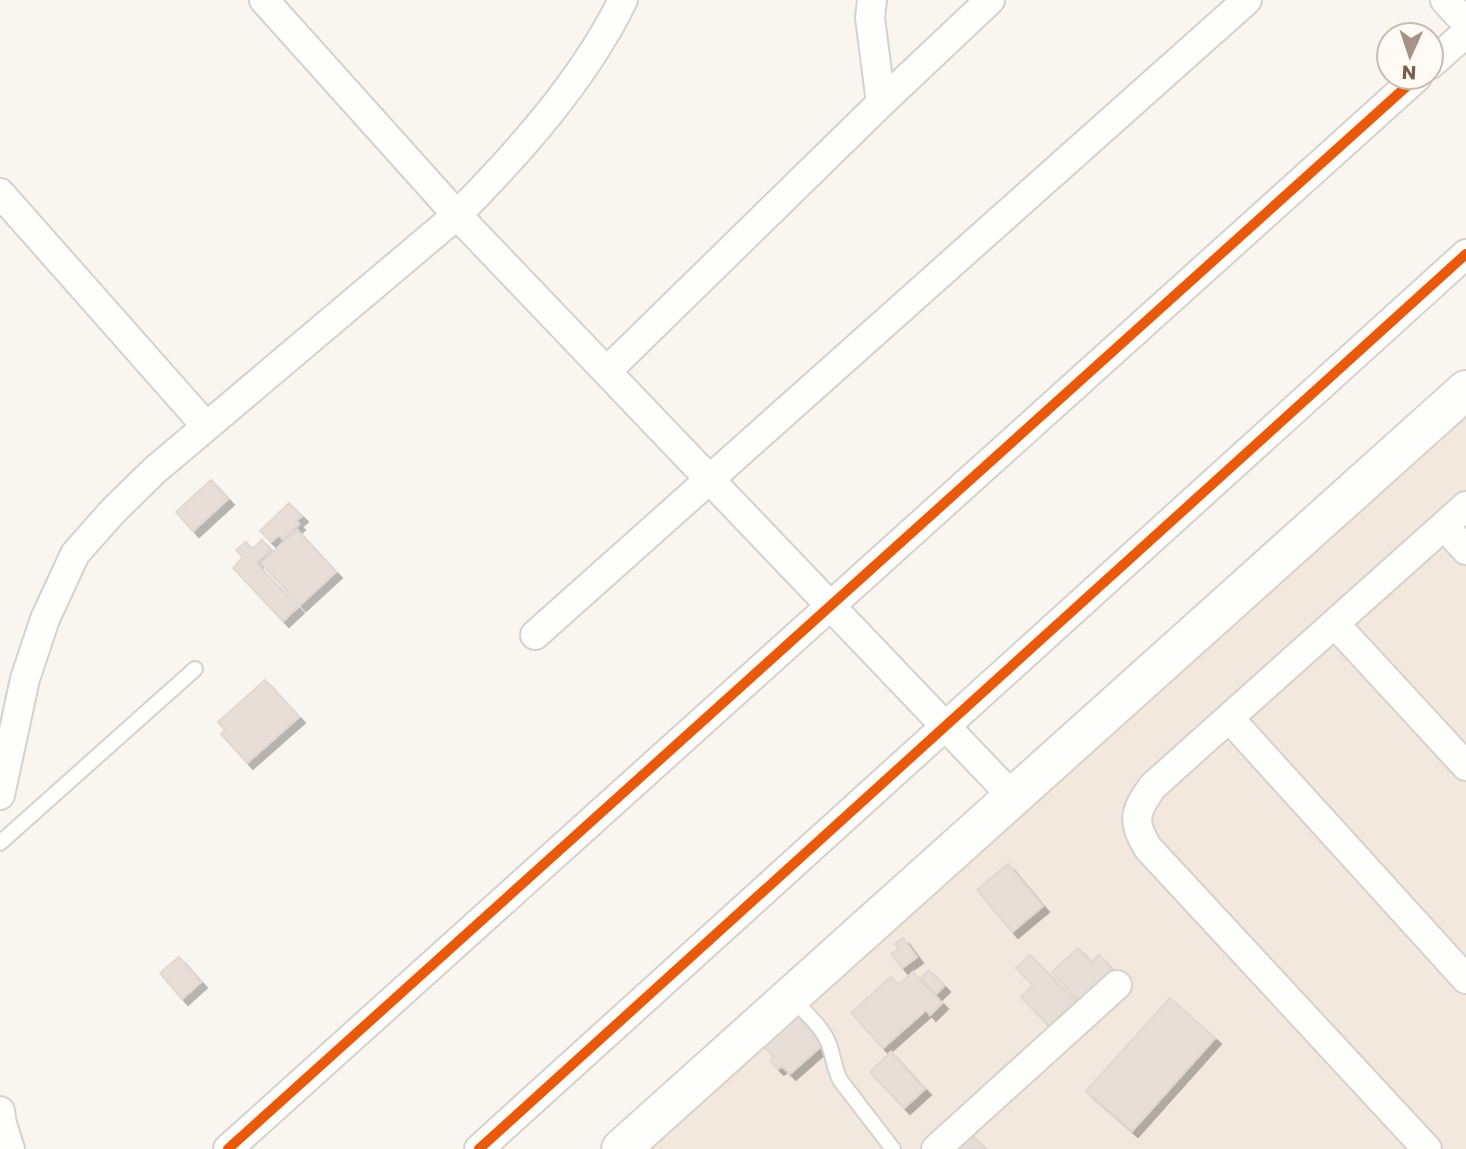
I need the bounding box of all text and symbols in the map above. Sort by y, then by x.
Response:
north arrow [1375,21,1445,91]
text: N [1401,59,1417,86]

